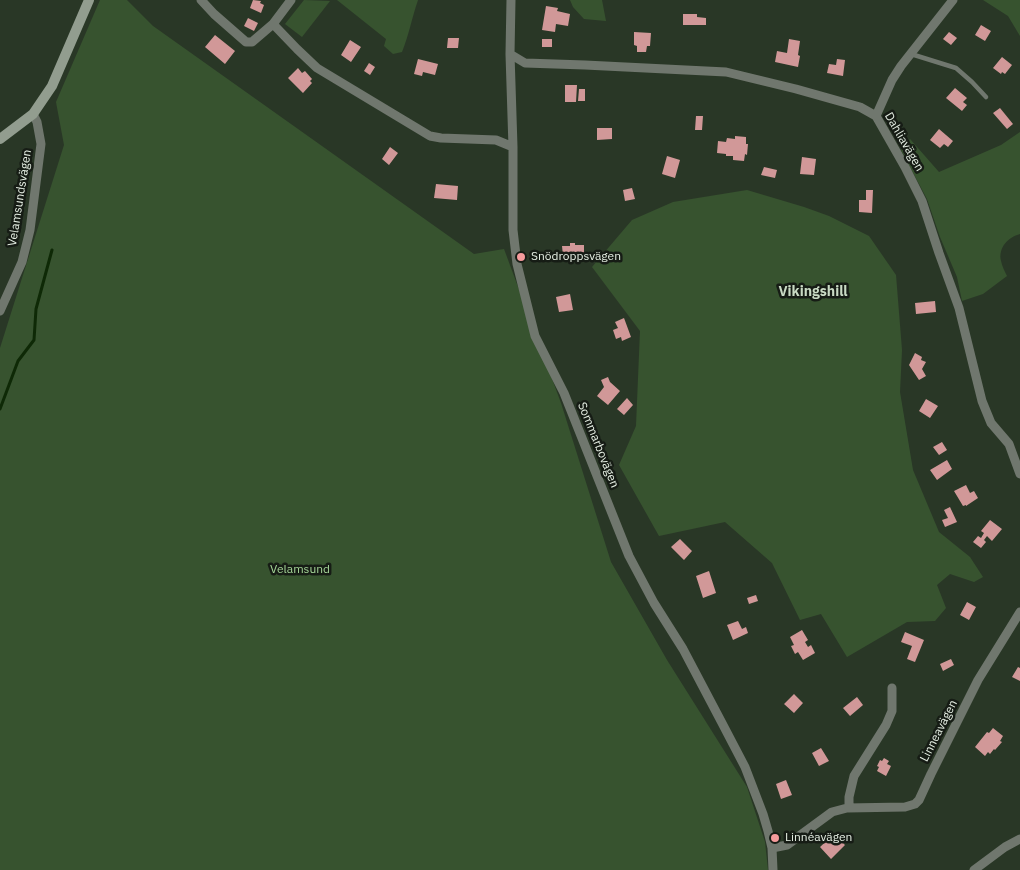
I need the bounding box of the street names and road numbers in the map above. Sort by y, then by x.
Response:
street label: Dahliavägen [881,110,927,174]
street label: Velamsundsvägen [5,149,35,247]
street label: Sommarbovägen [574,400,622,490]
street label: Linneavägen [917,698,961,764]

